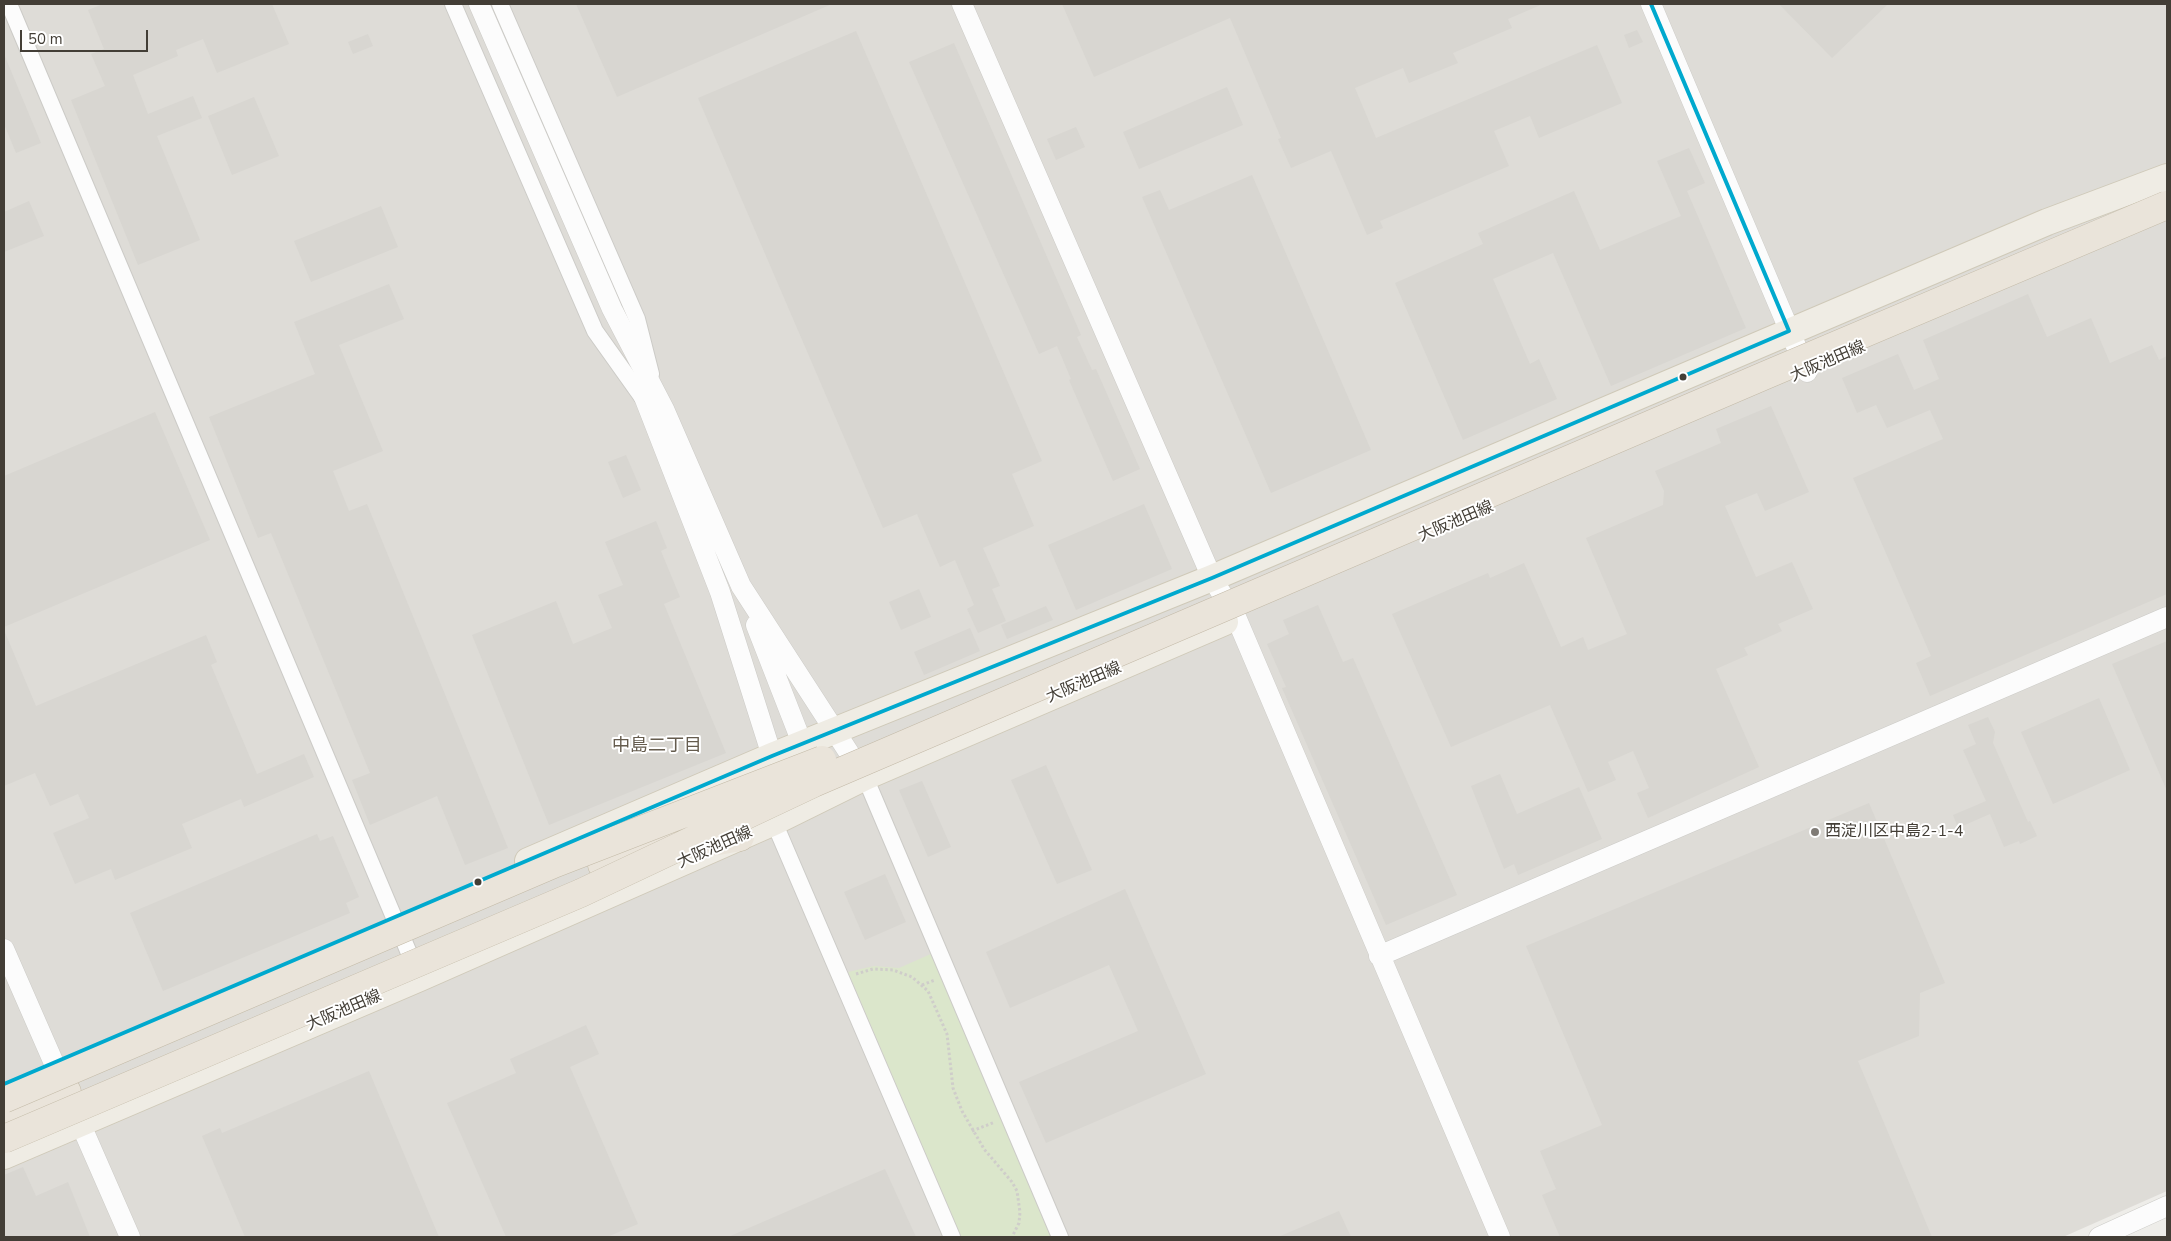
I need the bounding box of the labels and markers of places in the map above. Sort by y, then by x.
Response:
unlabelled marker [1678,372,1688,382]
place label: 西淀川区中島2-1-4 [1825,822,1963,842]
marker: 西淀川区中島2-1-4 [1809,826,1821,838]
unlabelled marker [473,877,483,887]

